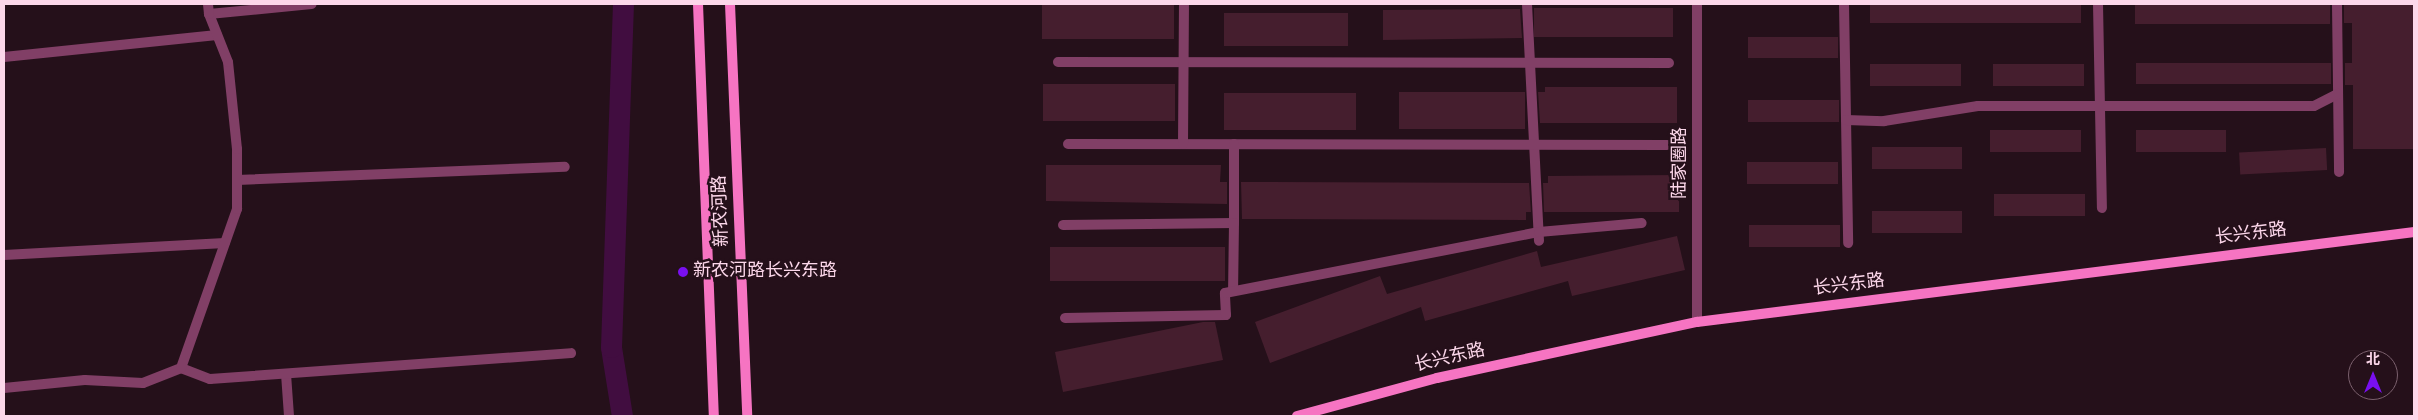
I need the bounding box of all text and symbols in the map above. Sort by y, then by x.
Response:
street label: 陆家圈路 [1670,127,1692,199]
street label: 新农河路 [710,175,734,247]
street label: 长兴东路 [2214,220,2288,250]
place label: 新农河路长兴东路 [693,261,837,283]
marker: 新农河路长兴东路 [677,266,689,278]
street label: 长兴东路 [1812,271,1886,301]
street label: 长兴东路 [1412,340,1488,378]
north arrow [2348,350,2398,400]
text: 北 [2366,352,2380,369]

